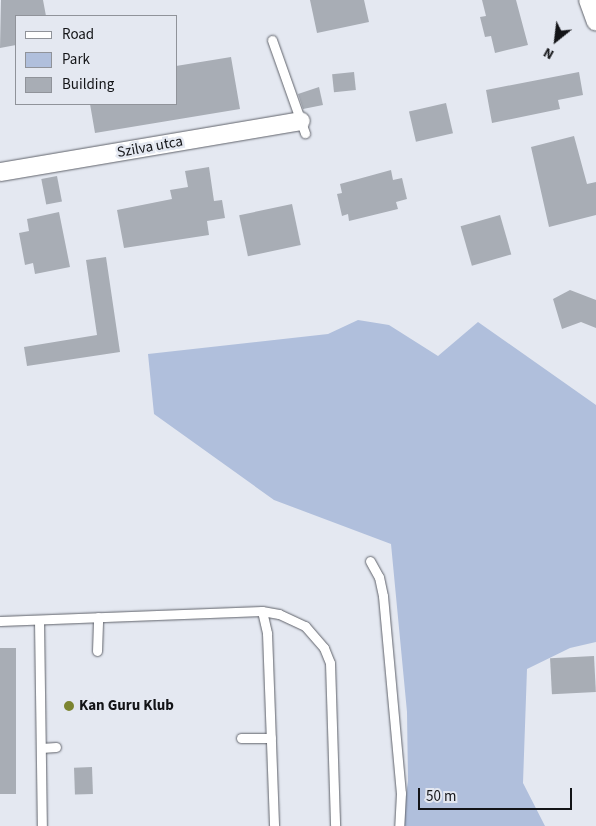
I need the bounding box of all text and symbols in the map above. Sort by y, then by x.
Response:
legend [15,15,178,105]
north arrow [531,15,581,65]
text: Road [62,24,94,45]
text: N [540,42,558,64]
text: Park [62,49,90,70]
text: Building [62,74,114,95]
street label: Szilva utca [116,132,184,162]
place label: Kan Guru Klub [79,697,174,715]
marker: Kan Guru Klub [63,700,75,712]
scale bar [421,778,575,810]
text: 50 m [426,786,456,807]

